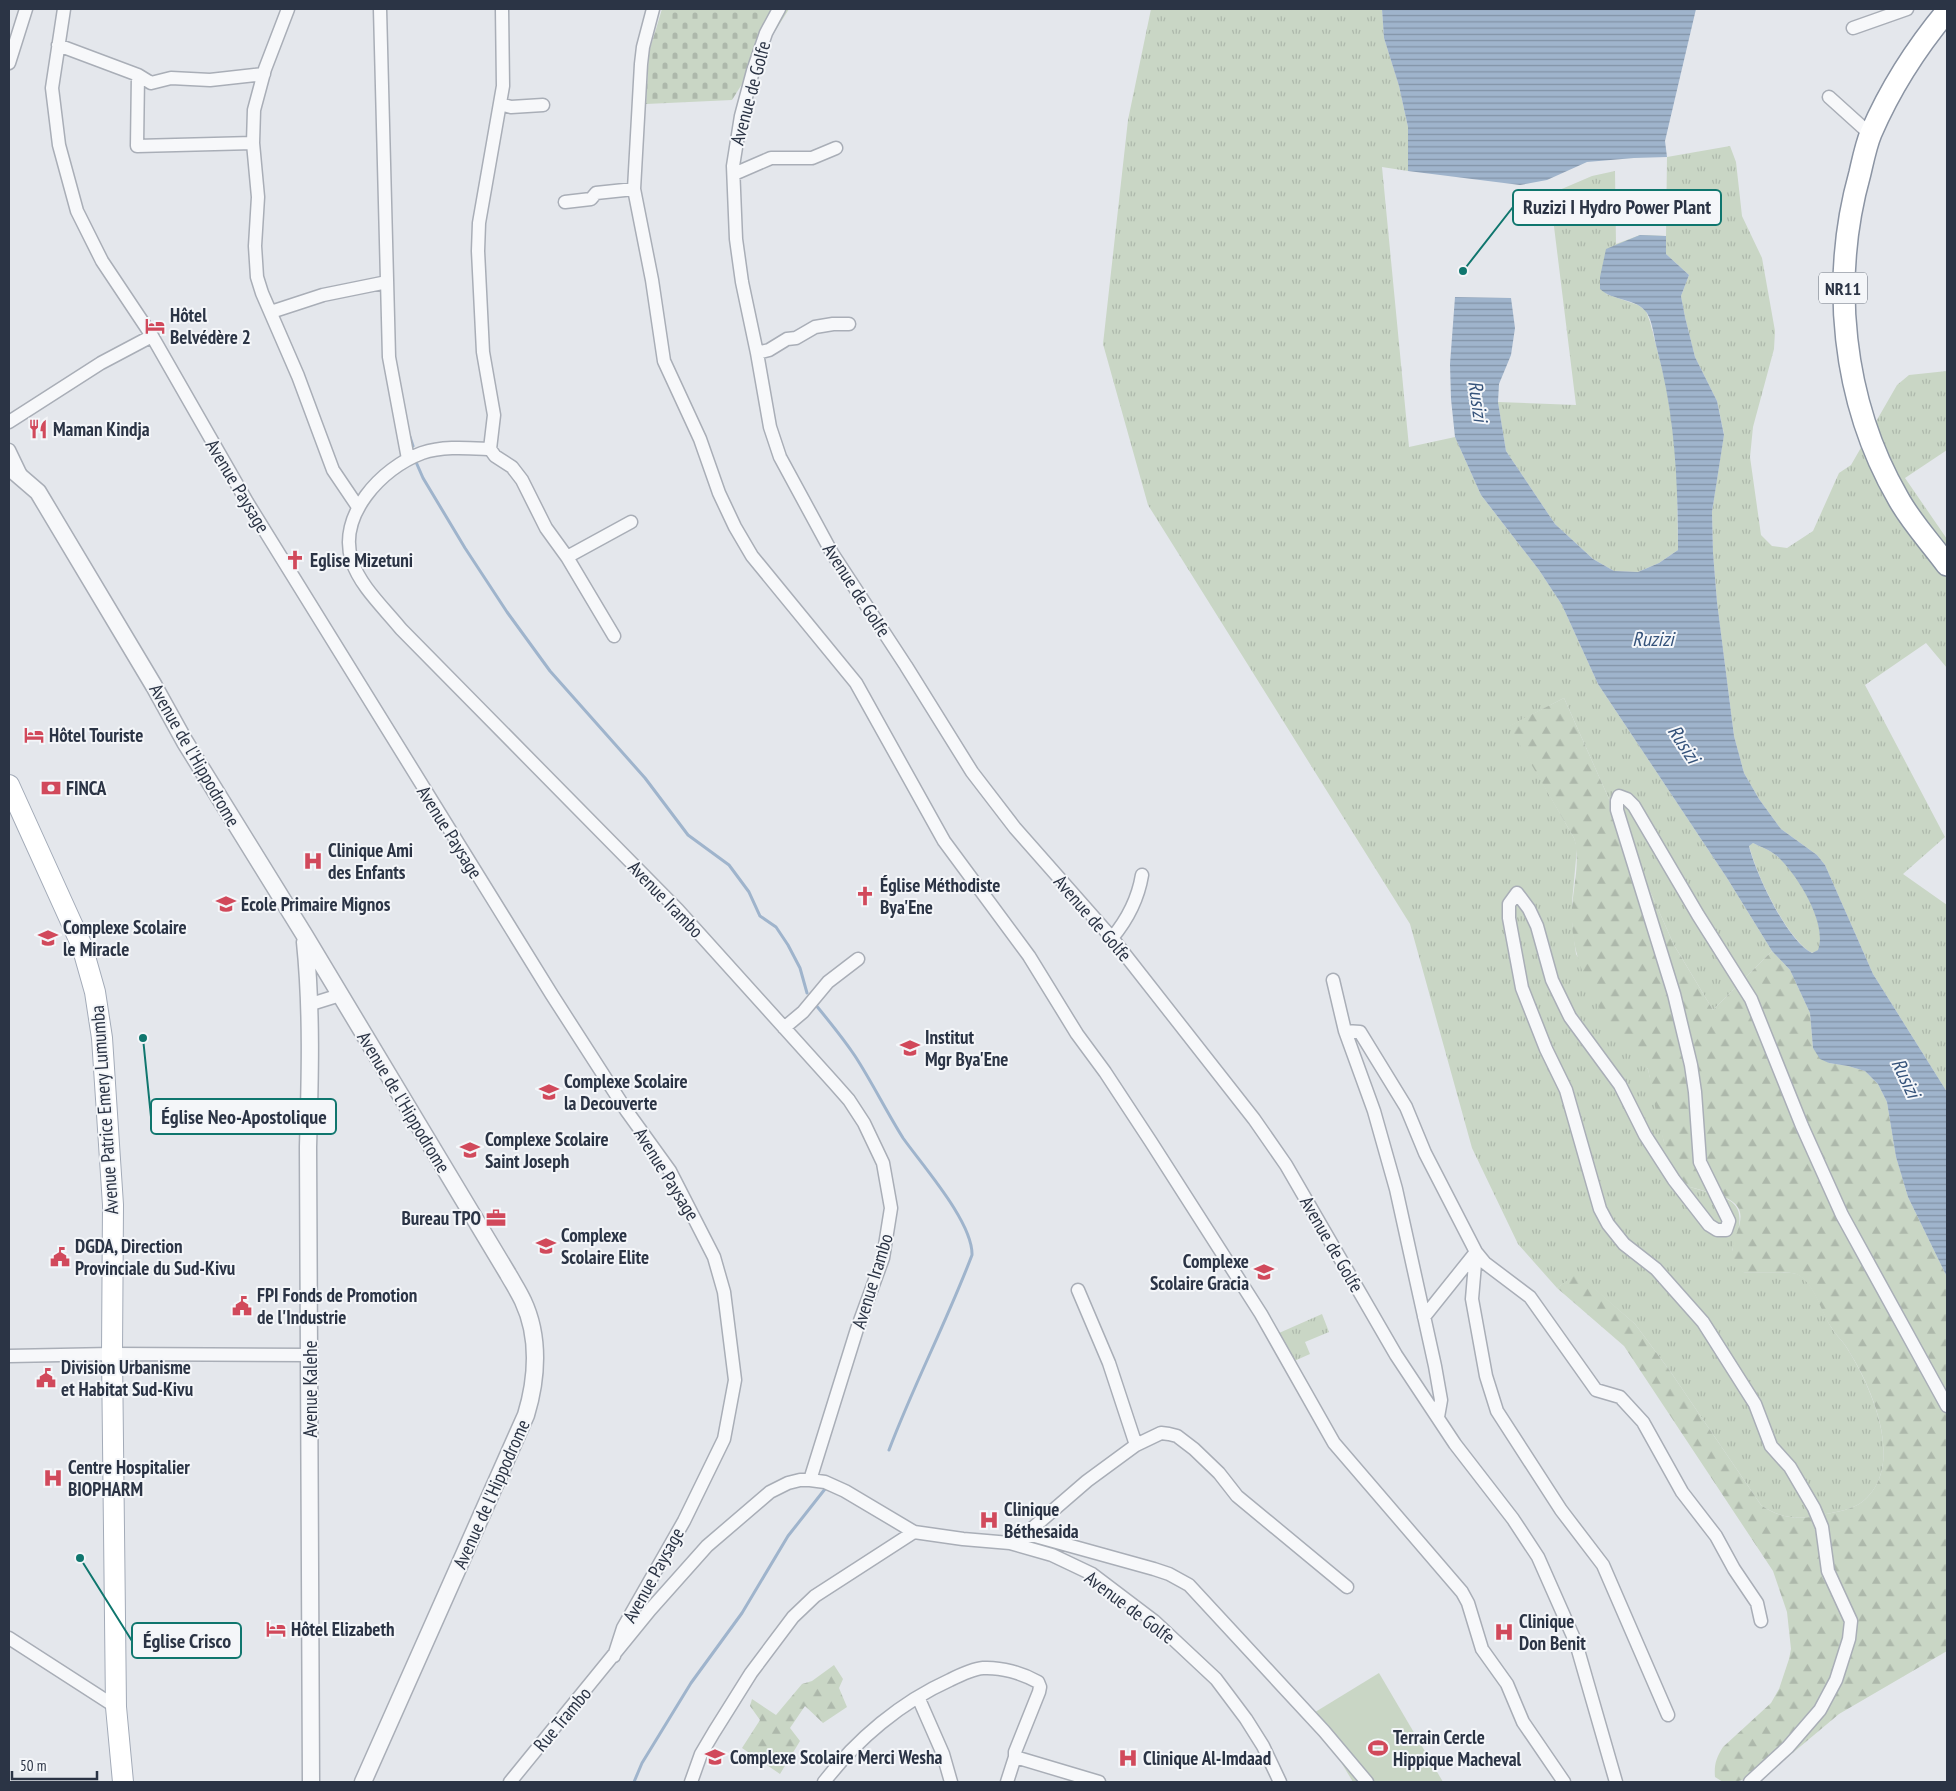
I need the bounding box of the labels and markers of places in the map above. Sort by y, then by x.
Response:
callout: Ruzizi I Hydro Power Plant [1513,190,1721,225]
place label: Hôtel Belvédère 2 [170,303,251,349]
hotel icon: Hôtel Belvédère 2 [144,315,166,337]
place label: Maman Kindja [53,417,150,441]
restaurant icon: Maman Kindja [27,418,49,440]
place label: Eglise Mizetuni [310,548,413,572]
church icon: Eglise Mizetuni [284,549,306,571]
place label: Hôtel Touriste [49,723,143,747]
hotel icon: Hôtel Touriste [23,724,45,746]
place label: FINCA [66,776,107,800]
bank icon: FINCA [40,777,62,799]
place label: Clinique Ami des Enfants [328,838,413,884]
hospital icon: Clinique Ami des Enfants [302,850,324,872]
place label: Église Méthodiste Bya'Ene [880,873,1000,919]
church icon: Église Méthodiste Bya'Ene [854,885,876,907]
place label: Ecole Primaire Mignos [241,892,391,916]
school or university icon: Ecole Primaire Mignos [215,893,237,915]
place label: Complexe Scolaire le Miracle [63,915,187,961]
school or university icon: Complexe Scolaire le Miracle [37,927,59,949]
place label: Institut Mgr Bya'Ene [925,1025,1009,1071]
school or university icon: Institut Mgr Bya'Ene [899,1037,921,1059]
place label: Complexe Scolaire la Decouverte [564,1069,688,1115]
school or university icon: Complexe Scolaire la Decouverte [538,1081,560,1103]
callout: Église Neo-Apostolique [151,1099,336,1134]
place label: Complexe Scolaire Saint Joseph [485,1127,609,1173]
school or university icon: Complexe Scolaire Saint Joseph [459,1139,481,1161]
place label: Bureau TPO [401,1206,481,1230]
office icon: Bureau TPO [485,1207,507,1229]
place label: Complexe Scolaire Elite [561,1223,649,1269]
place label: DGDA, Direction Provinciale du Sud-Kivu [75,1234,235,1280]
school or university icon: Complexe Scolaire Elite [535,1235,557,1257]
public building icon: DGDA, Direction Provinciale du Sud-Kivu [49,1246,71,1268]
place label: Complexe Scolaire Gracia [1150,1249,1249,1295]
school or university icon: Complexe Scolaire Gracia [1253,1261,1275,1283]
place label: FPI Fonds de Promotion de l'Industrie [257,1283,417,1329]
public building icon: FPI Fonds de Promotion de l'Industrie [231,1295,253,1317]
place label: Division Urbanisme et Habitat Sud-Kivu [61,1355,193,1401]
public building icon: Division Urbanisme et Habitat Sud-Kivu [35,1367,57,1389]
place label: Centre Hospitalier BIOPHARM [68,1455,190,1501]
hospital icon: Centre Hospitalier BIOPHARM [42,1467,64,1489]
place label: Clinique Béthesaida [1004,1497,1079,1543]
hospital icon: Clinique Béthesaida [978,1509,1000,1531]
place label: Clinique Don Benit [1519,1609,1586,1655]
place label: Hôtel Elizabeth [291,1617,395,1641]
hotel icon: Hôtel Elizabeth [265,1618,287,1640]
hospital icon: Clinique Don Benit [1493,1621,1515,1643]
callout: Église Crisco [132,1623,241,1658]
place label: Terrain Cercle Hippique Macheval [1393,1725,1522,1771]
sports icon: Terrain Cercle Hippique Macheval [1367,1737,1389,1759]
place label: Complexe Scolaire Merci Wesha [730,1745,942,1769]
school or university icon: Complexe Scolaire Merci Wesha [704,1746,726,1768]
place label: Clinique Al-Imdaad [1143,1746,1271,1770]
hospital icon: Clinique Al-Imdaad [1117,1747,1139,1769]

